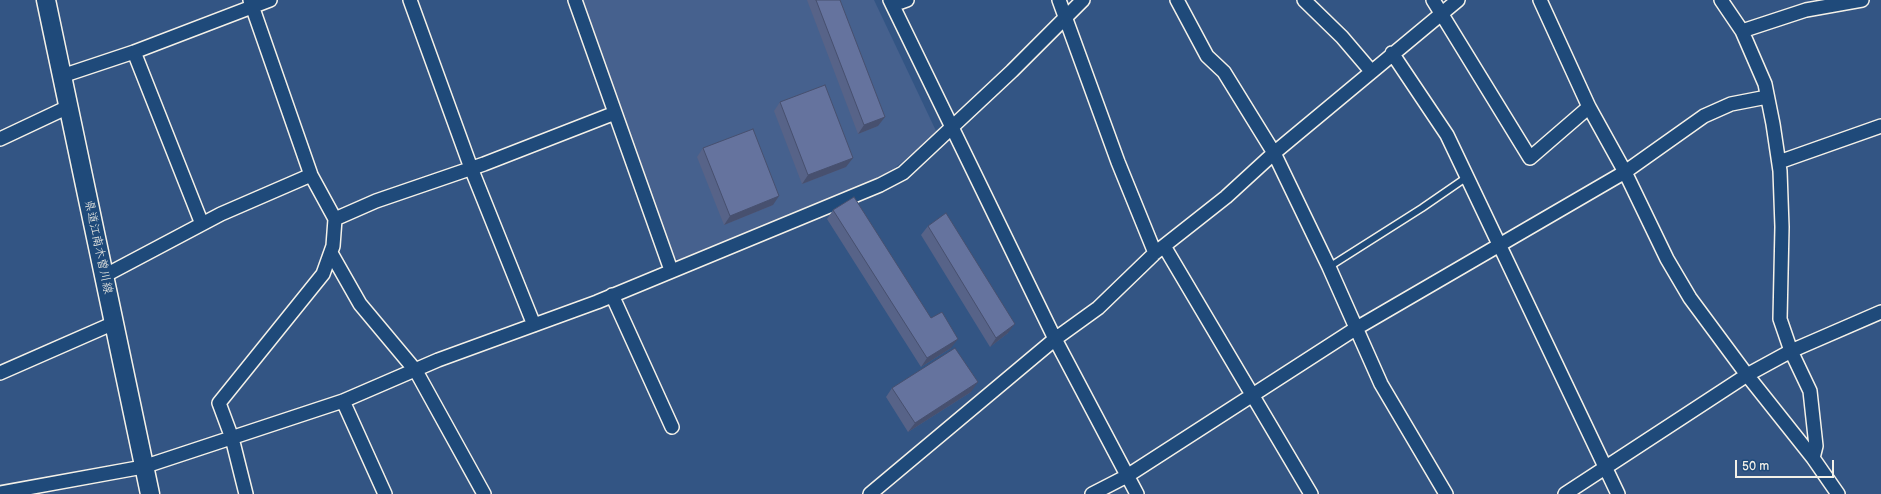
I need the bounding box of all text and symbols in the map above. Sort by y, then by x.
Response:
street label: 県道江南木曽川線 [81,199,115,295]
scale bar [1737,452,1836,478]
text: 50 m [1742,459,1769,474]

